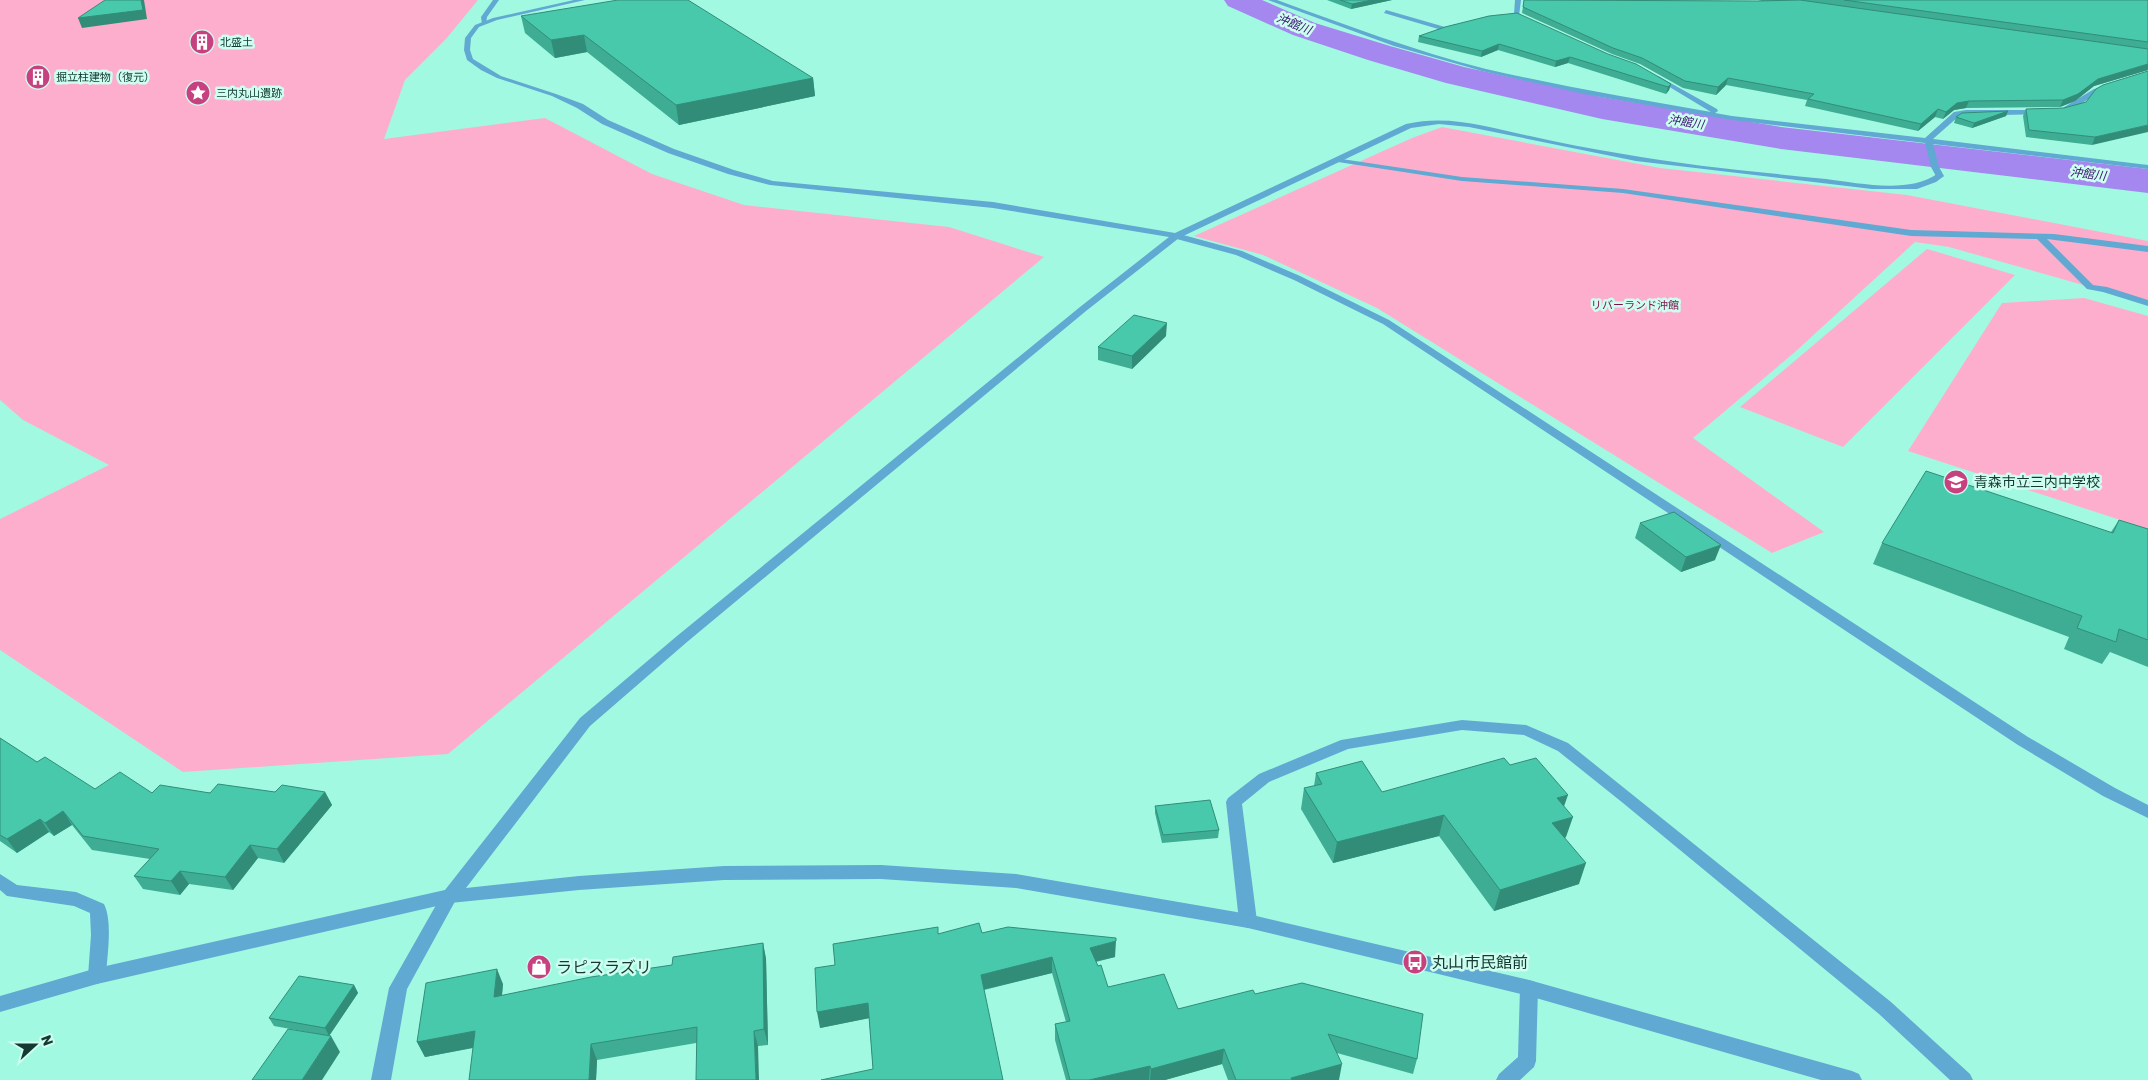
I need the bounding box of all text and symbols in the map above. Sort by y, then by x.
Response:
water label: 沖館川 [1275,11,1315,38]
building icon: 北盛土 [189,29,215,55]
place label: 北盛土 [220,36,253,49]
building icon: 掘立柱建物（復元） [25,64,51,90]
place label: 掘立柱建物（復元） [56,71,155,84]
place icon: 三内丸山遺跡 [185,80,211,106]
place label: 三内丸山遺跡 [216,87,282,100]
water label: 沖館川 [1667,112,1707,132]
water label: 沖館川 [2069,165,2109,183]
park label: リバーランド沖館 [1591,299,1679,312]
school or university icon: 青森市立三内中学校 [1943,469,1969,495]
place label: 青森市立三内中学校 [1974,474,2100,491]
bus stop icon: 丸山市民館前 [1402,949,1428,975]
place label: 丸山市民館前 [1432,953,1528,972]
shop icon: ラピスラズリ [526,954,552,980]
place label: ラピスラズリ [556,958,652,977]
north arrow [10,1020,60,1070]
text: N [37,1033,56,1048]

